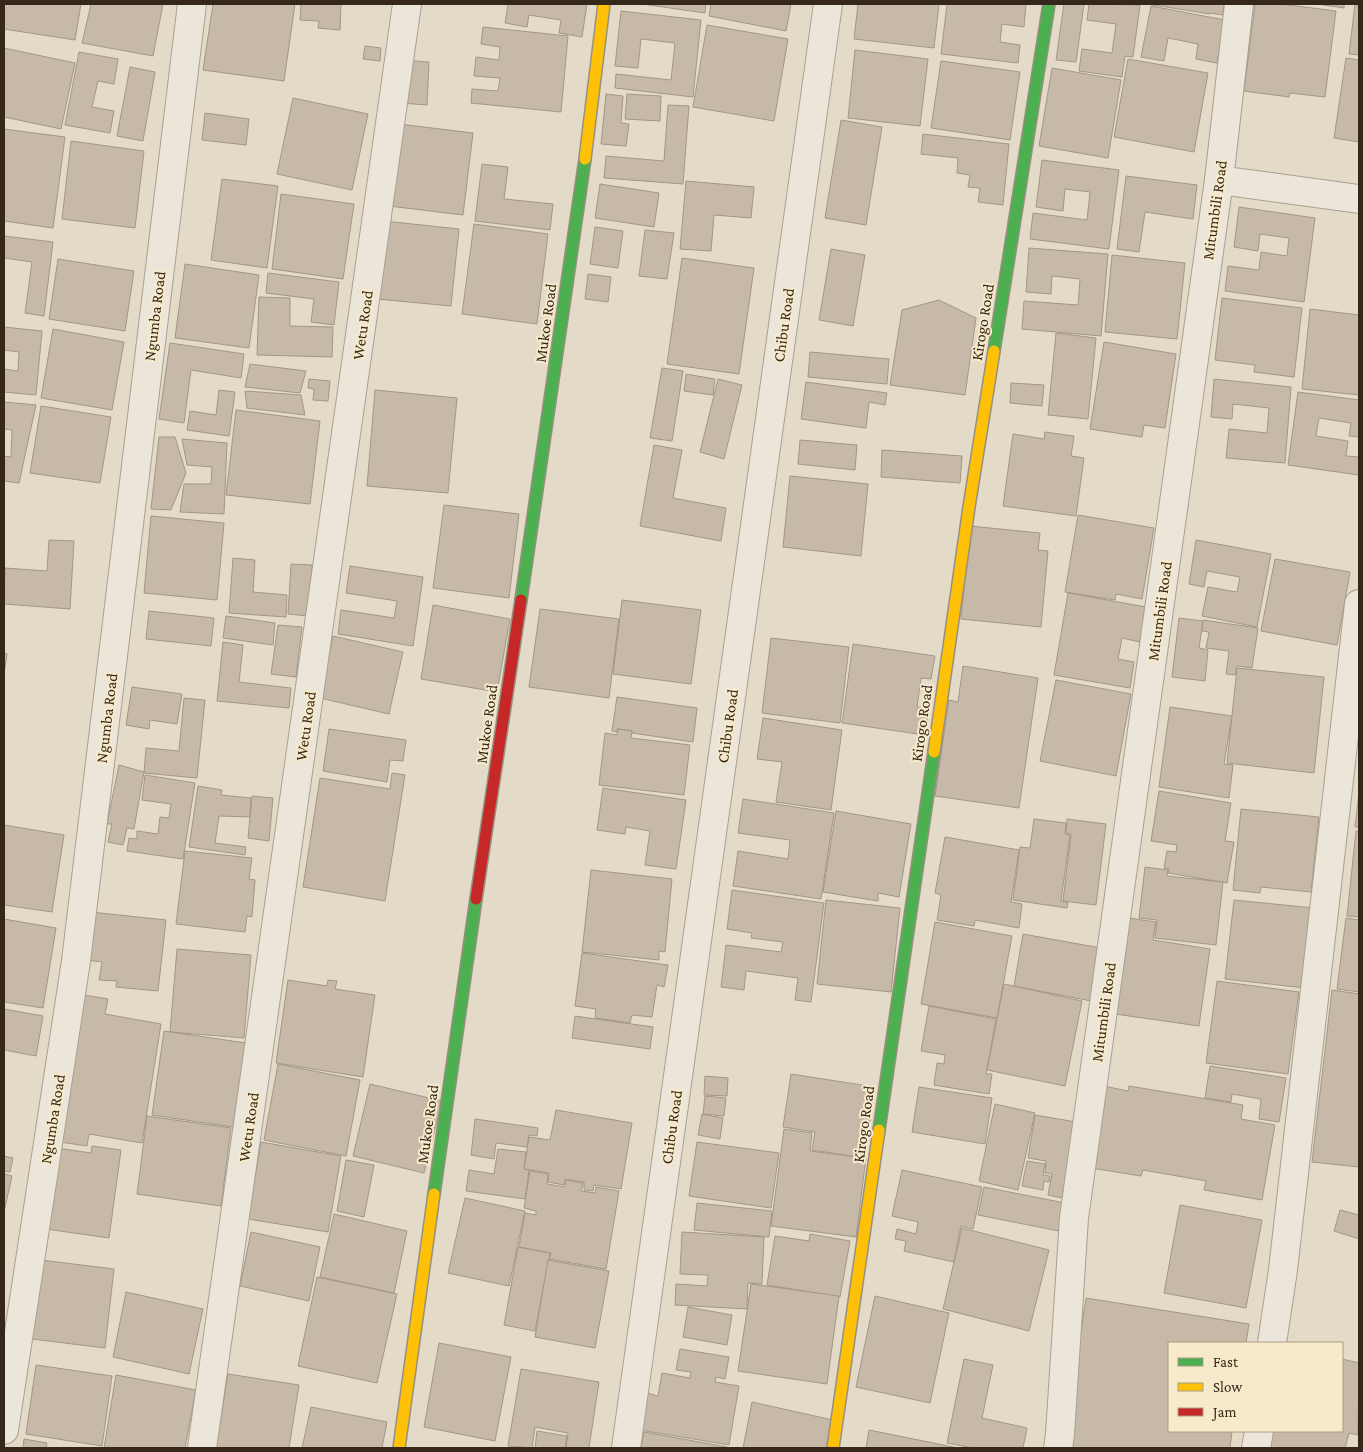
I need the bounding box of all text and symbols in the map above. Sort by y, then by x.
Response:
street label: Mitumbili Road [1199,159,1230,261]
street label: Ngumba Road [141,270,170,362]
street label: Mukoe Road [532,282,560,364]
street label: Kirogo Road [968,282,998,362]
street label: Chibu Road [770,286,797,363]
street label: Wetu Road [349,289,376,361]
street label: Mitumbili Road [1144,560,1175,662]
street label: Ngumba Road [93,672,122,764]
street label: Mukoe Road [473,683,501,765]
street label: Kirogo Road [908,683,936,763]
street label: Chibu Road [714,687,741,764]
street label: Wetu Road [292,690,319,762]
street label: Mitumbili Road [1088,961,1119,1063]
street label: Ngumba Road [37,1072,69,1165]
street label: Mukoe Road [414,1083,442,1165]
street label: Kirogo Road [850,1084,878,1164]
street label: Chibu Road [658,1088,685,1165]
street label: Wetu Road [235,1091,262,1163]
legend [1168,1342,1343,1432]
text: Fast [1213,1354,1239,1370]
text: Slow [1213,1379,1243,1395]
text: Jam [1211,1404,1236,1421]

